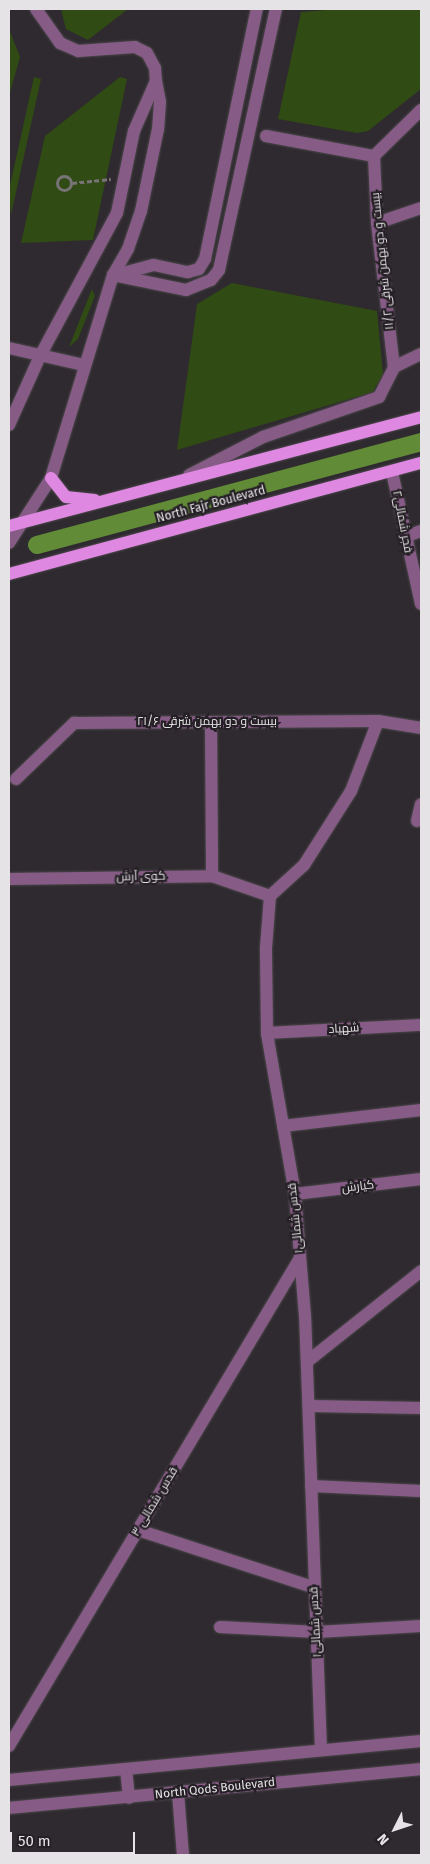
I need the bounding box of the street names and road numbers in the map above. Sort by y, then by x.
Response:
street label: بیست و دو بهمن شرقی ۱۱/۲ [369,192,397,330]
street label: North Fajr Boulevard [155,484,267,526]
street label: فجر شمالی۲ [389,490,415,554]
street label: بیست و دو بهمن شرقی ۲۱/۶ [137,715,277,729]
street label: کوی آرش [116,869,166,885]
street label: شهیاد [328,1021,360,1037]
street label: کیارش [341,1178,375,1196]
street label: قدس شمالی۱ [285,1182,307,1254]
street label: قدس شمالی ۳ [129,1465,181,1539]
street label: قدس شمالی۱ [307,1586,325,1658]
street label: North Qods Boulevard [154,1776,276,1802]

